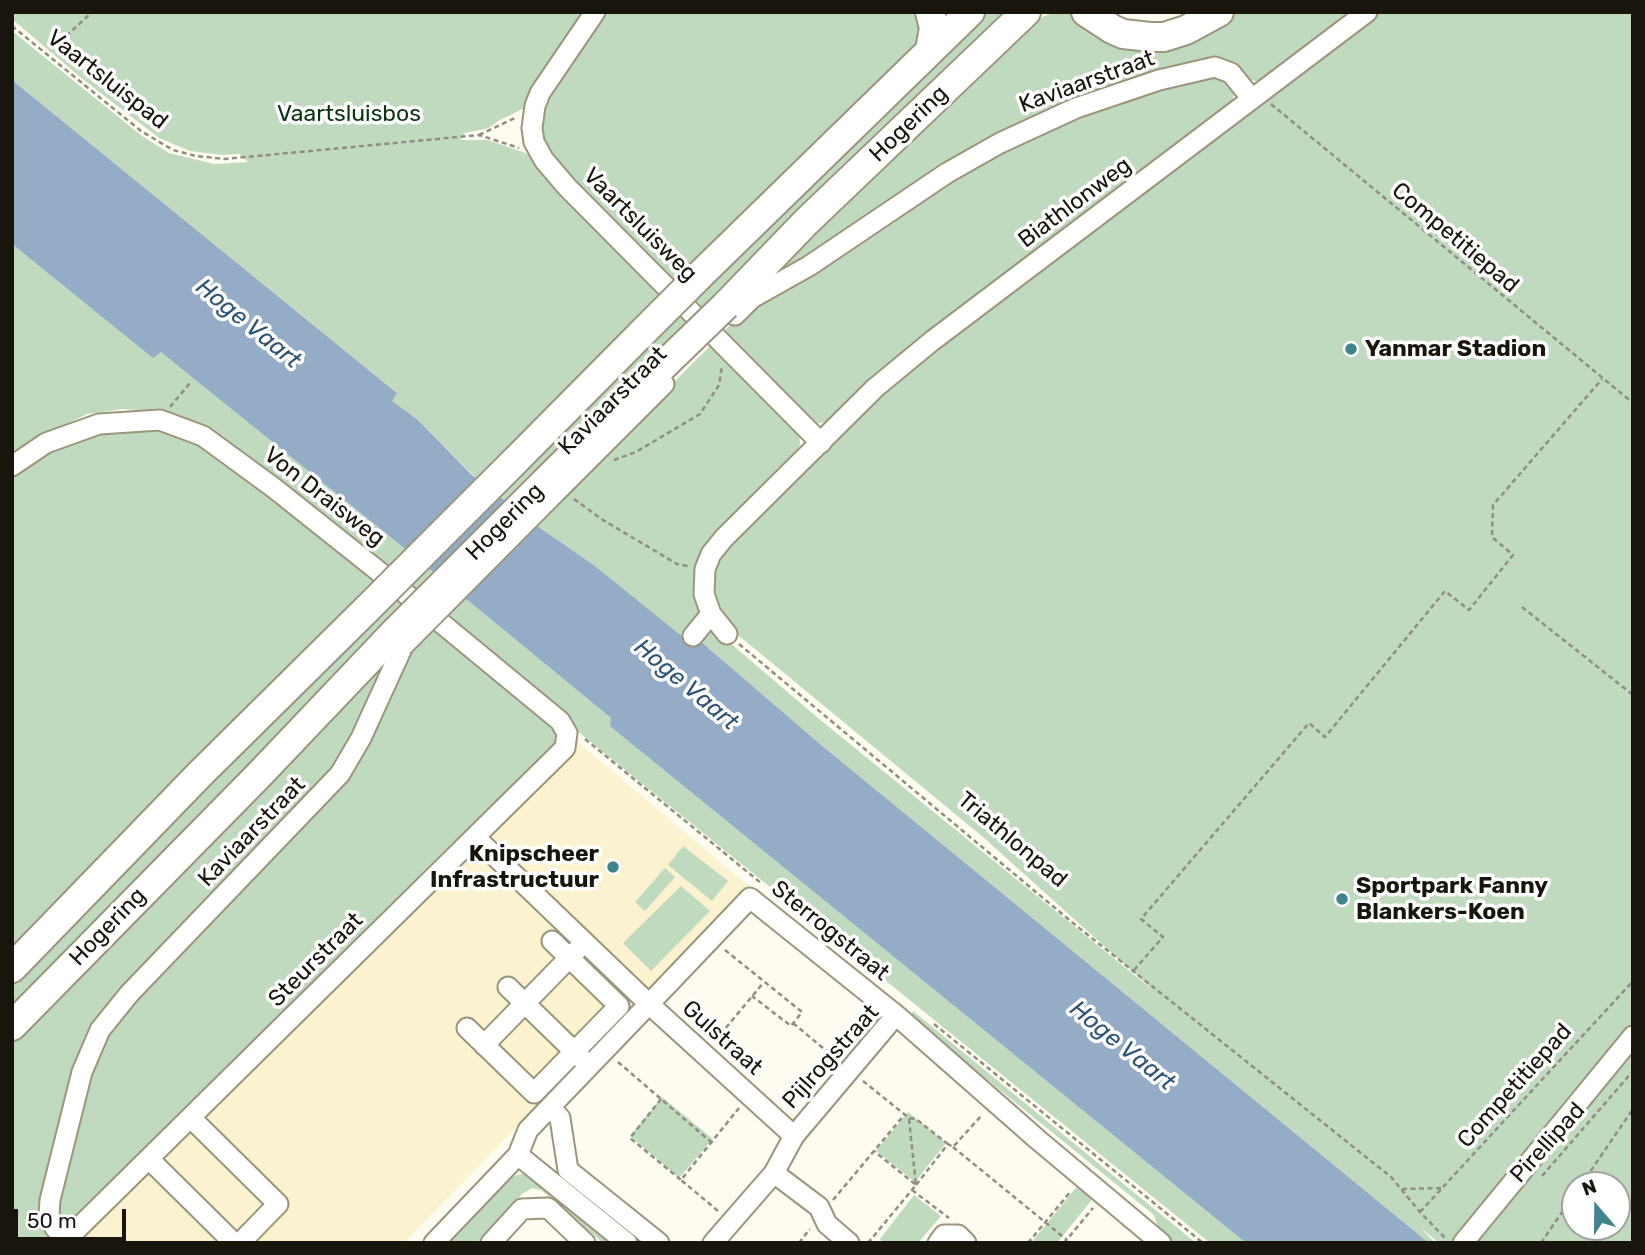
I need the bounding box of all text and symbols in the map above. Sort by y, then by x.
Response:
street label: Vaartsluispad [41,24,173,136]
street label: Kaviaarstraat [1016,45,1158,119]
street label: Hogering [864,80,954,168]
park label: Vaartsluisbos [277,100,421,128]
street label: Biathlonweg [1013,152,1137,254]
street label: Vaartsluisweg [577,162,703,288]
street label: Competitiepad [1386,177,1524,299]
water label: Hoge Vaart [190,273,306,375]
place label: Yanmar Stadion [1365,335,1546,363]
street label: Kaviaarstraat [553,341,673,461]
marker: Yanmar Stadion [1343,341,1359,357]
street label: Von Draisweg [258,441,390,553]
street label: Hogering [461,478,549,566]
water label: Hoge Vaart [628,633,744,737]
street label: Kaviaarstraat [193,771,311,893]
street label: Triathlonpad [952,786,1072,894]
place label: Knipscheer Infrastructuur [430,840,599,894]
marker: Knipscheer Infrastructuur [605,859,621,875]
place label: Sportpark Fanny Blankers-Koen [1356,872,1548,926]
street label: Sterrogstraat [765,875,895,987]
street label: Hogering [64,882,152,972]
marker: Sportpark Fanny Blankers-Koen [1334,891,1350,907]
street label: Steurstraat [263,907,369,1013]
street label: Gulstraat [676,995,768,1081]
water label: Hoge Vaart [1064,995,1180,1097]
street label: Pijlrogstraat [777,999,885,1115]
street label: Competitiepad [1452,1018,1578,1154]
street label: Pirellipad [1505,1097,1591,1189]
north arrow [1561,1171,1631,1241]
text: N [1579,1175,1600,1201]
scale bar [18,1196,130,1240]
text: 50 m [27,1208,77,1233]

